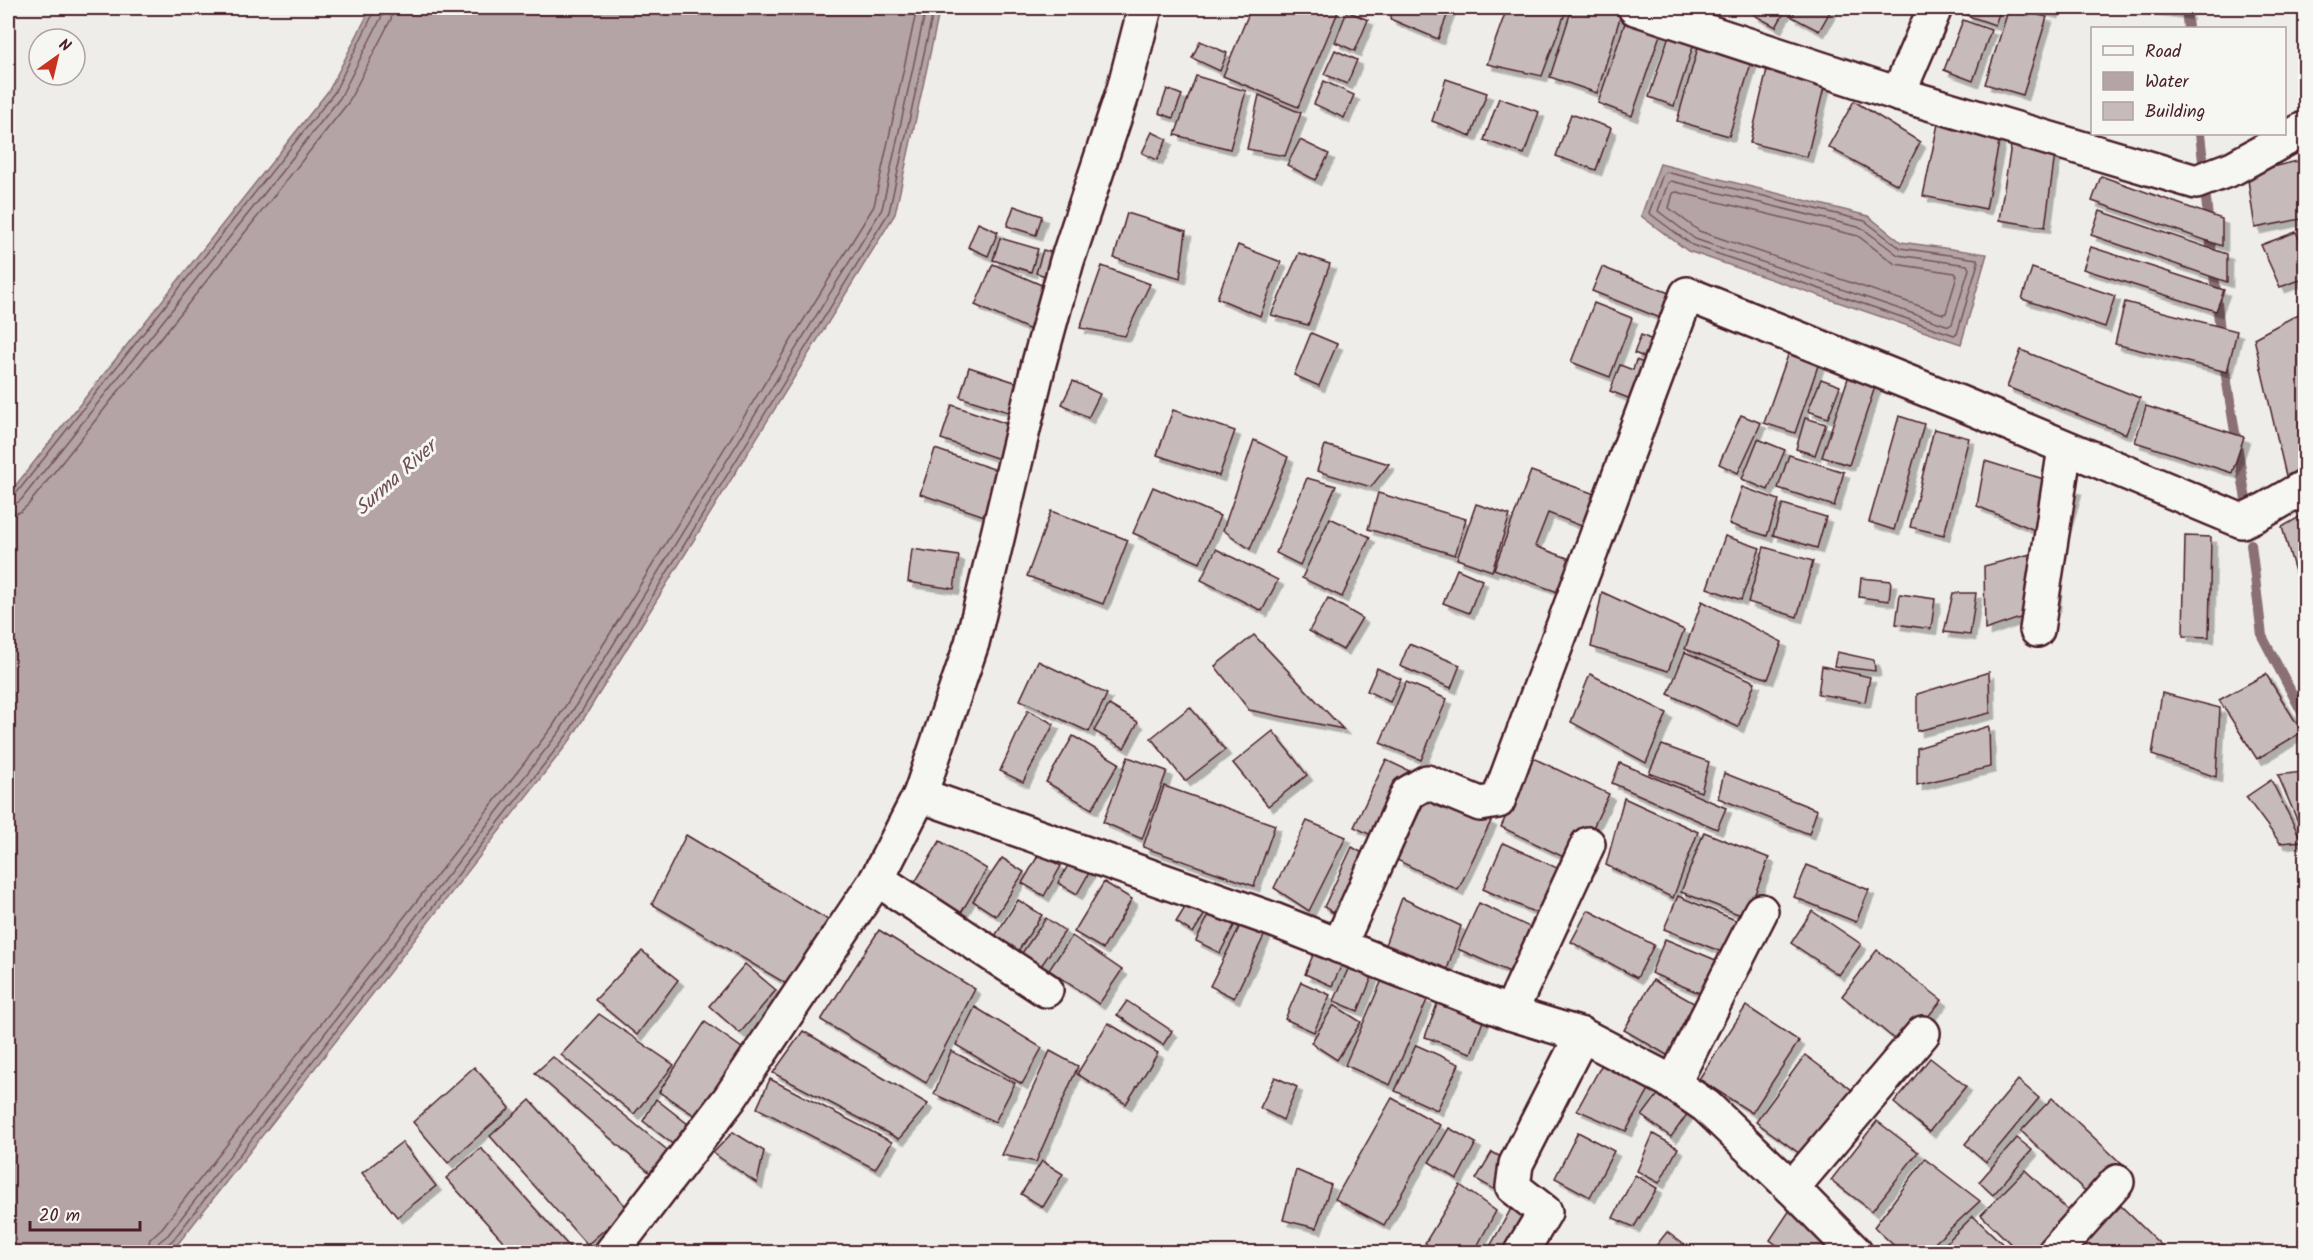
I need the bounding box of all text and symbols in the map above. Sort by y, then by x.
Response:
north arrow [27,27,87,87]
legend [2091,27,2286,135]
text: N [53,33,76,59]
text: Road [2145,38,2182,67]
text: Water [2145,68,2190,97]
text: Building [2145,98,2205,127]
water label: Surma River [348,430,448,524]
scale bar [30,1194,140,1232]
text: 20 m [39,1202,80,1231]

